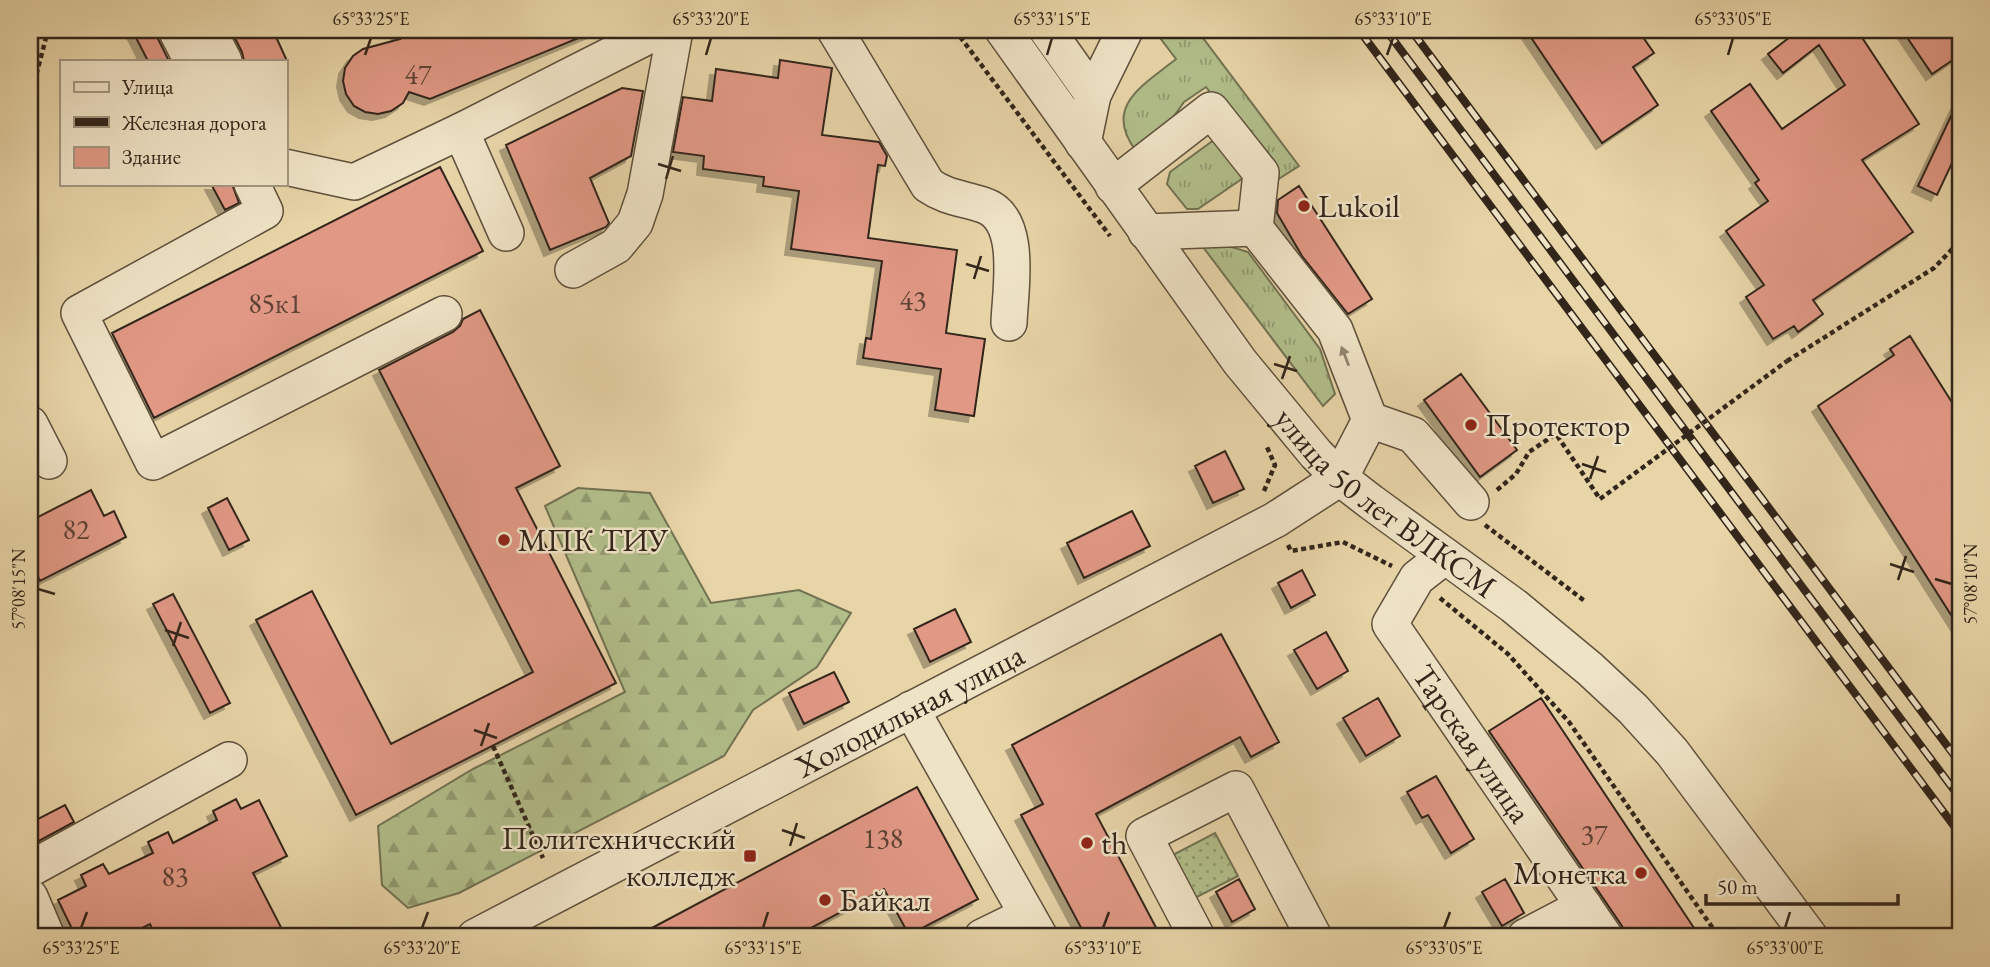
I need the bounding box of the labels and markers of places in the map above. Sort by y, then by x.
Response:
place label: Lukoil [1318,185,1400,227]
marker: Lukoil [1296,198,1312,214]
place label: Протектор [1485,404,1630,446]
marker: Протектор [1463,417,1479,433]
place label: МПК ТИУ [518,519,669,561]
marker: МПК ТИУ [496,532,512,548]
place label: Политехнический колледж [502,817,736,896]
place label: th [1101,822,1128,864]
marker: th [1079,835,1095,851]
marker: Политехнический колледж [742,848,758,864]
place label: Монетка [1513,852,1627,894]
marker: Монетка [1633,865,1649,881]
place label: Байкал [839,879,930,921]
marker: Байкал [817,892,833,908]

